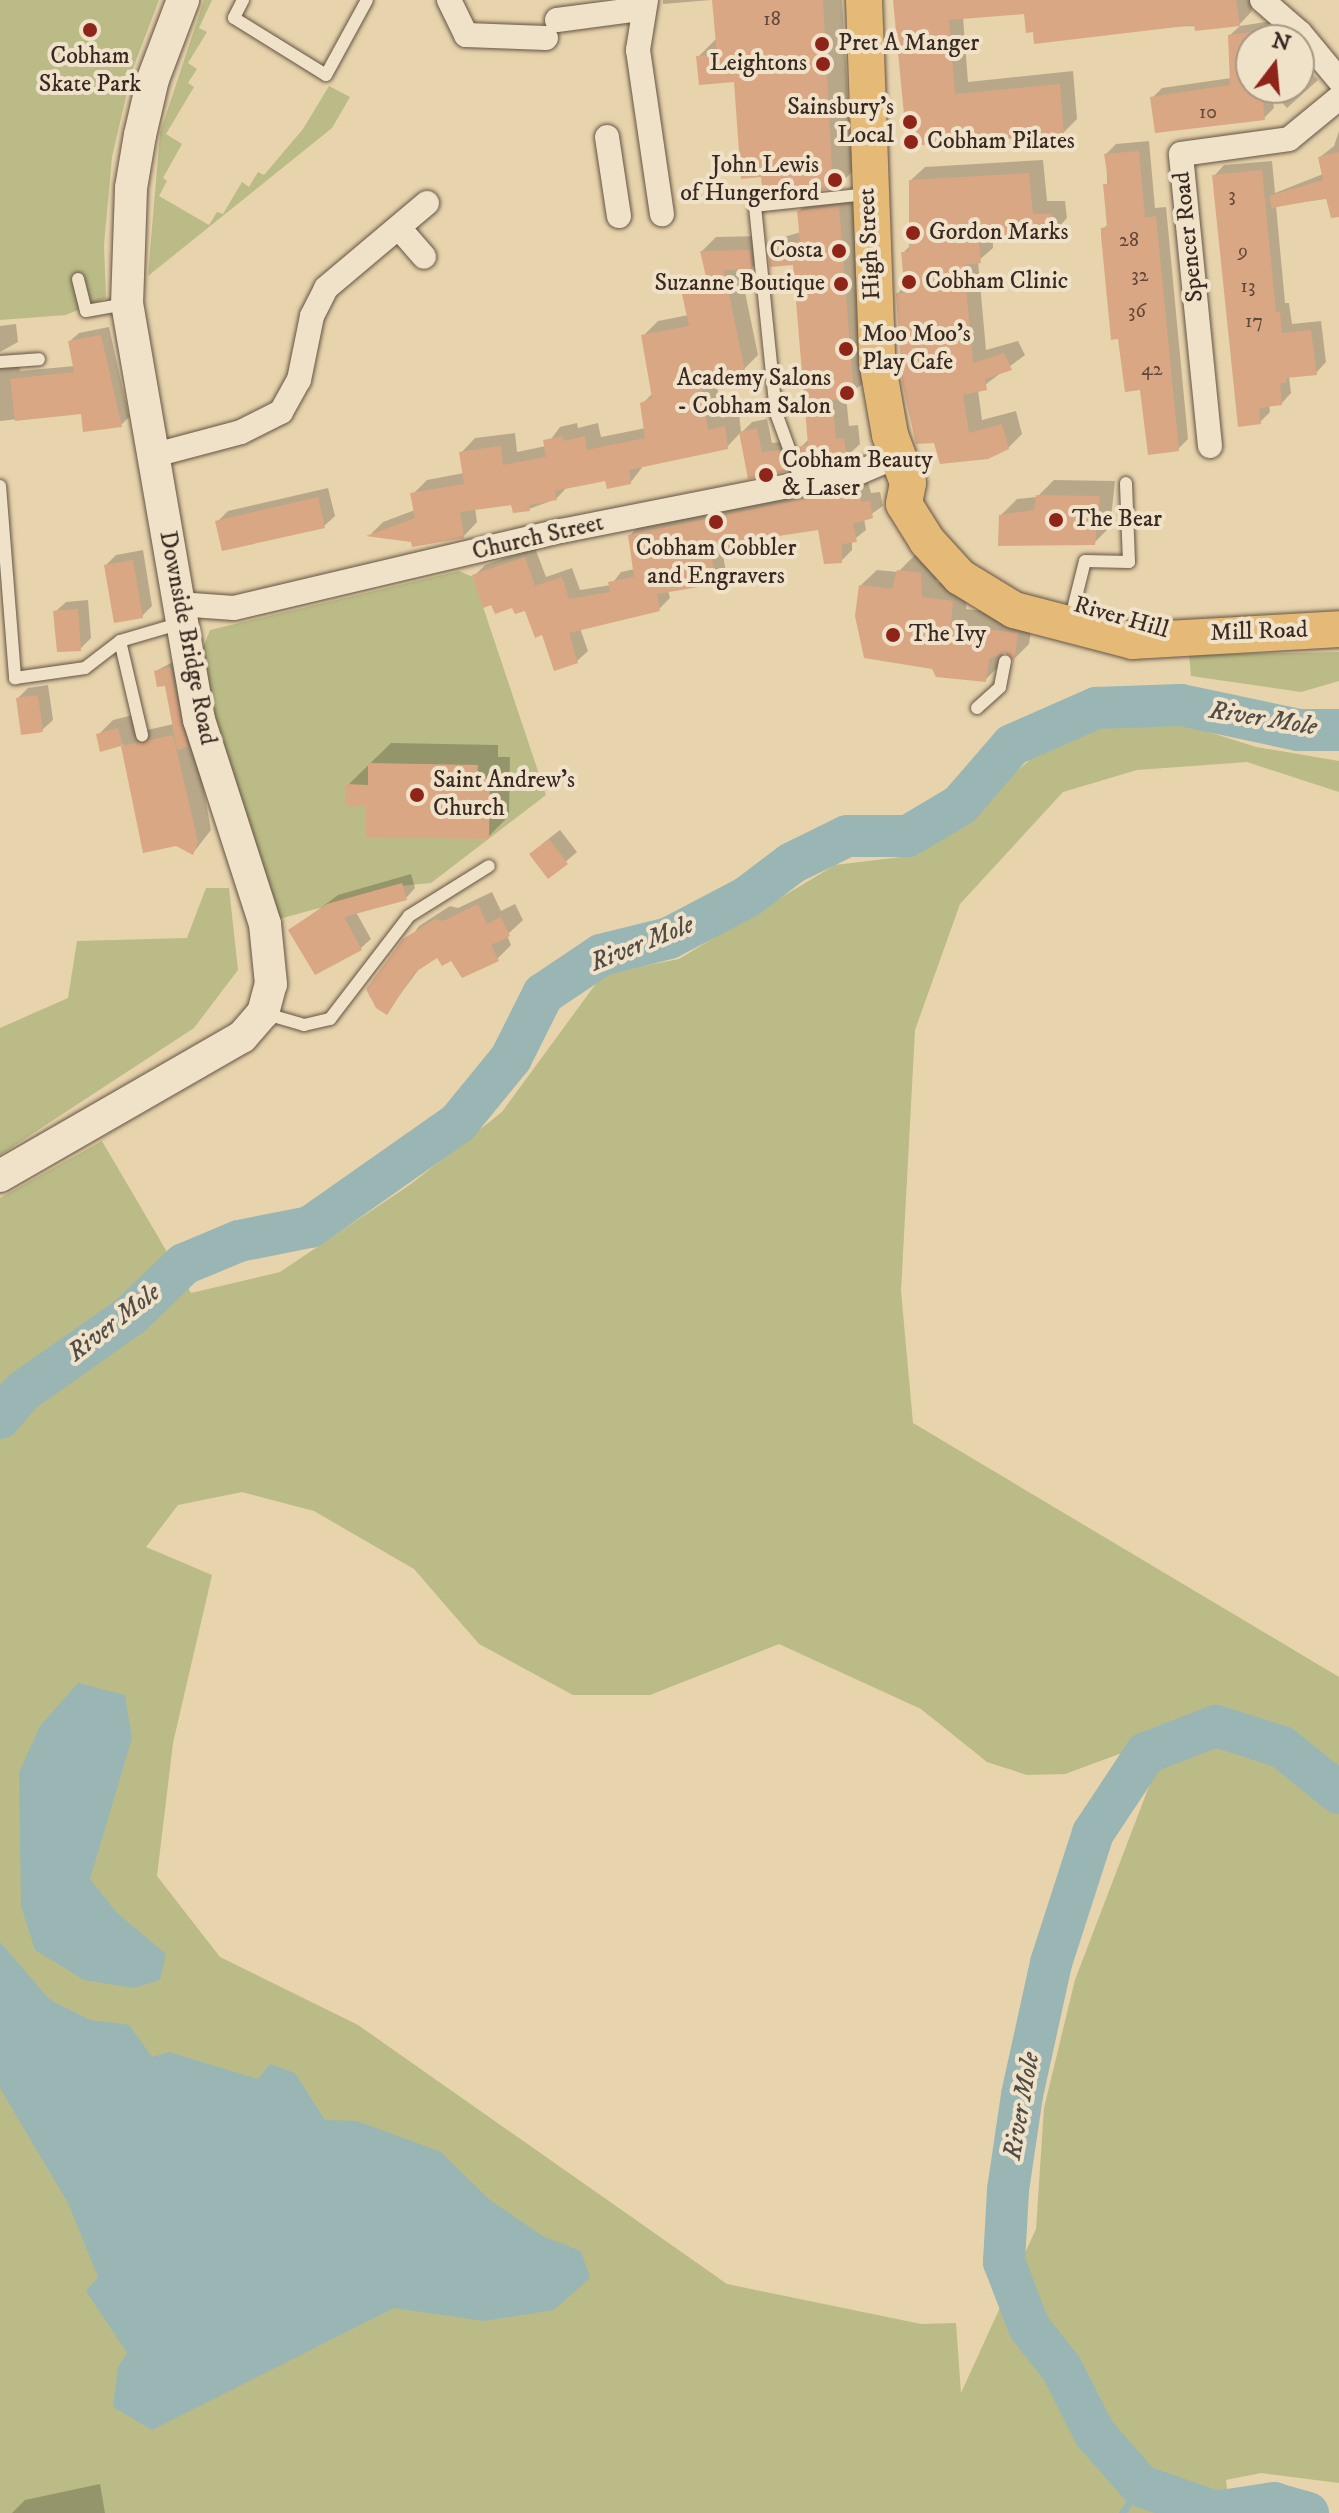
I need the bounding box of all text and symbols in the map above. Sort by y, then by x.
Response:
house number: 18 [763,7,781,31]
marker: Cobham Skate Park [81,21,99,39]
north arrow [1235,24,1315,104]
text: N [1269,27,1294,58]
place label: Pret A Manger [838,30,979,58]
marker: Pret A Manger [813,35,831,53]
place label: Cobham Skate Park [39,43,141,99]
place label: Leightons [710,50,807,78]
marker: Leightons [814,55,832,73]
place label: Sainsbury's Local [787,94,894,150]
house number: 10 [1199,100,1217,124]
marker: Sainsbury's Local [901,113,919,131]
place label: Cobham Pilates [927,128,1075,156]
marker: Cobham Pilates [902,133,920,151]
place label: John Lewis of Hungerford [680,152,819,208]
street label: Spencer Road [1168,170,1210,304]
marker: John Lewis of Hungerford [826,171,844,189]
house number: 3 [1228,183,1236,207]
street label: High Street [853,187,887,301]
place label: Gordon Marks [929,219,1068,247]
marker: Gordon Marks [904,224,922,242]
house number: 28 [1119,228,1139,252]
place label: Costa [769,237,823,265]
house number: 9 [1238,239,1248,263]
marker: Costa [830,242,848,260]
house number: 32 [1131,263,1149,287]
place label: Cobham Clinic [925,268,1068,296]
place label: Suzanne Boutique [654,270,825,298]
marker: Cobham Clinic [900,273,918,291]
house number: 13 [1241,274,1255,298]
marker: Suzanne Boutique [832,275,850,293]
house number: 36 [1128,299,1146,323]
house number: 17 [1245,309,1263,333]
place label: Moo Moo's Play Cafe [862,321,971,377]
marker: Moo Moo's Play Cafe [837,340,855,358]
house number: 42 [1141,357,1163,381]
place label: Academy Salons - Cobham Salon [677,365,831,421]
marker: Academy Salons - Cobham Salon [838,384,856,402]
place label: Cobham Beauty & Laser [782,447,933,503]
marker: Cobham Beauty & Laser [757,466,775,484]
place label: The Bear [1072,506,1162,534]
street label: Church Street [470,509,606,567]
marker: The Bear [1047,511,1065,529]
marker: Cobham Cobbler and Engravers [707,513,725,531]
street label: Downside Bridge Road [152,529,222,747]
place label: Cobham Cobbler and Engravers [636,535,796,591]
street label: River Hill [1070,591,1172,645]
street label: Mill Road [1210,616,1308,648]
place label: The Ivy [909,621,986,649]
marker: The Ivy [884,626,902,644]
water label: River Mole [1207,695,1319,743]
place label: Saint Andrew's Church [433,767,575,823]
marker: Saint Andrew's Church [408,786,426,804]
water label: River Mole [586,909,698,979]
water label: River Mole [62,1277,166,1369]
water label: River Mole [997,2050,1047,2162]

